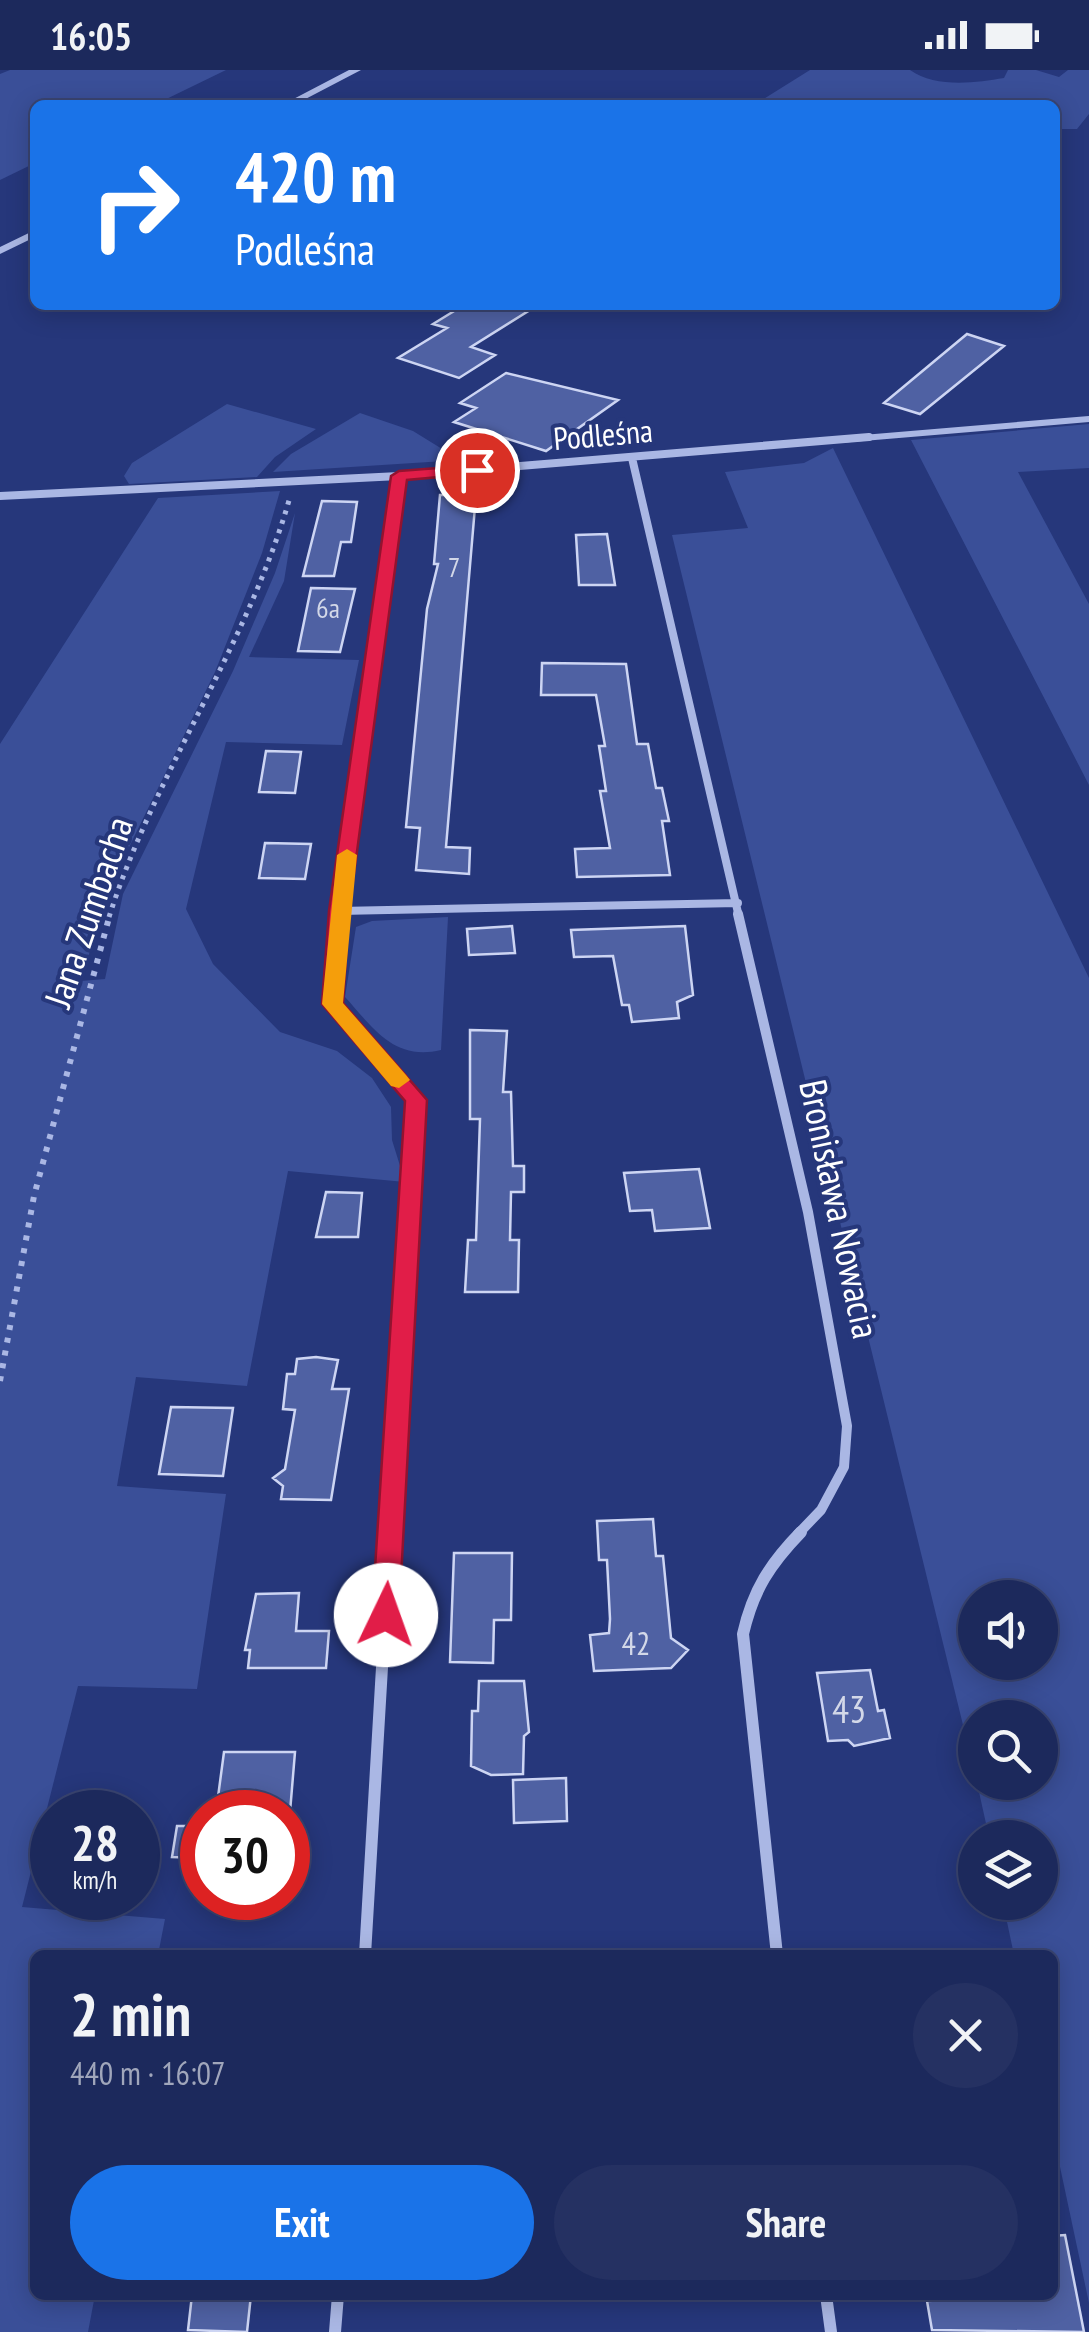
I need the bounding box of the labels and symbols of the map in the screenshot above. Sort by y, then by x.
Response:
street label: Podleśna [552,409,654,459]
pin [435,428,520,513]
house number: 7 [448,548,460,585]
house number: 6a [316,589,340,626]
street label: Jana Zumbacha [32,810,143,1014]
street label: Bronisława Nowacia [789,1075,892,1343]
position arrow [334,1563,438,1667]
house number: 42 [622,1622,650,1664]
house number: 43 [832,1684,866,1733]
speed limit sign: 30 [180,1790,310,1920]

